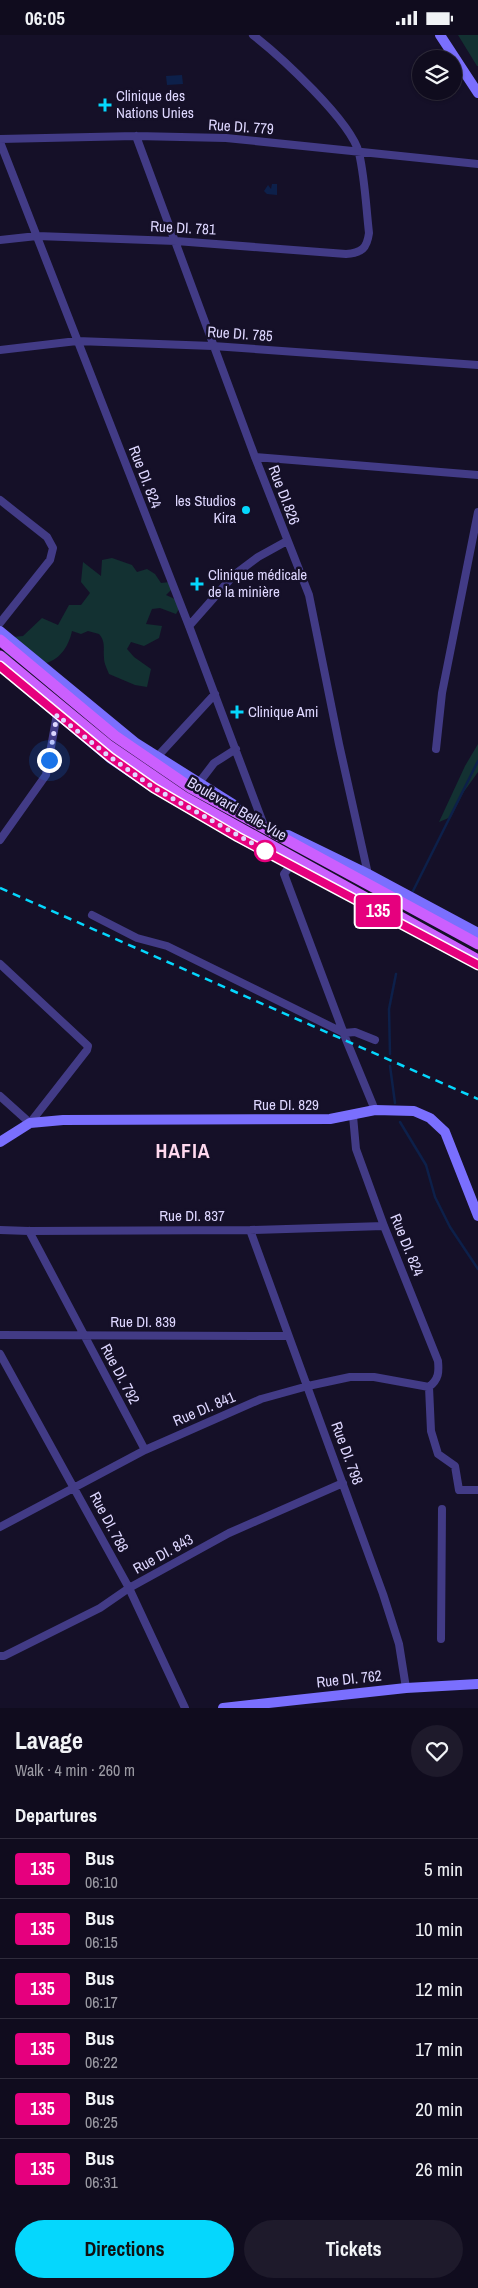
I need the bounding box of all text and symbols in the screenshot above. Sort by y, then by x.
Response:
text: 06:05 [25,5,65,31]
map controls [412,50,462,100]
button: layers [412,50,462,100]
place label: Clinique des Nations Unies [116,85,194,123]
marker: Clinique des Nations Unies [98,98,112,112]
street label: Rue DI. 779 [208,114,275,139]
street label: Rue DI. 781 [150,215,217,240]
street label: Rue DI. 785 [207,321,274,346]
street label: Rue DI. 824 [124,442,167,511]
street label: Rue DI.826 [264,462,305,528]
place label: les Studios Kira [175,490,236,528]
marker: les Studios Kira [240,504,252,516]
place label: Clinique médicale de la minière [208,564,307,602]
marker: Clinique médicale de la minière [190,577,204,591]
place label: Clinique Ami [248,701,318,722]
marker: Clinique Ami [230,705,244,719]
your location [37,748,62,773]
street label: Boulevard Belle-Vue [184,772,291,846]
unlabelled marker [254,840,276,862]
line badge: 135 [349,895,407,927]
text: 135 [366,898,390,923]
street label: Rue DI. 829 [253,1094,319,1115]
district label: HAFIA [155,1137,211,1164]
street label: Rue DI. 837 [159,1205,225,1226]
street label: Rue DI. 824 [385,1210,430,1279]
street label: Rue DI. 839 [110,1311,176,1332]
street label: Rue DI. 792 [96,1340,145,1408]
street label: Rue DI. 841 [169,1386,238,1431]
street label: Rue DI. 798 [326,1418,369,1487]
street label: Rue DI. 788 [85,1488,134,1556]
street label: Rue DI. 843 [129,1528,197,1579]
street label: Rue DI. 762 [315,1665,383,1692]
text: Lavage [15,1724,83,1756]
button: heart [411,1725,463,1777]
text: Walk · 4 min · 260 m [15,1759,135,1781]
text: Departures [15,1802,97,1828]
text: Bus [85,1845,114,1871]
text: 135 [30,1856,55,1881]
text: 5 min [424,1856,463,1882]
text: 06:10 [85,1871,118,1893]
text: Bus [85,1905,114,1931]
text: 135 [30,1916,55,1941]
text: 10 min [415,1916,463,1942]
text: 06:15 [85,1931,118,1953]
text: Bus [85,1965,114,1991]
text: 135 [30,1976,55,2001]
text: 12 min [415,1976,463,2002]
text: 06:17 [85,1991,118,2013]
text: Bus [85,2025,114,2051]
text: 135 [30,2036,55,2061]
text: 17 min [415,2036,463,2062]
text: 06:22 [85,2051,118,2073]
text: Bus [85,2085,114,2111]
text: 135 [30,2096,55,2121]
text: 20 min [415,2096,463,2122]
text: 06:25 [85,2111,118,2133]
text: Bus [85,2145,114,2171]
text: 135 [30,2156,55,2181]
text: 26 min [415,2156,463,2182]
text: 06:31 [85,2171,118,2193]
button: Directions [15,2220,234,2278]
button: Tickets [244,2220,463,2278]

